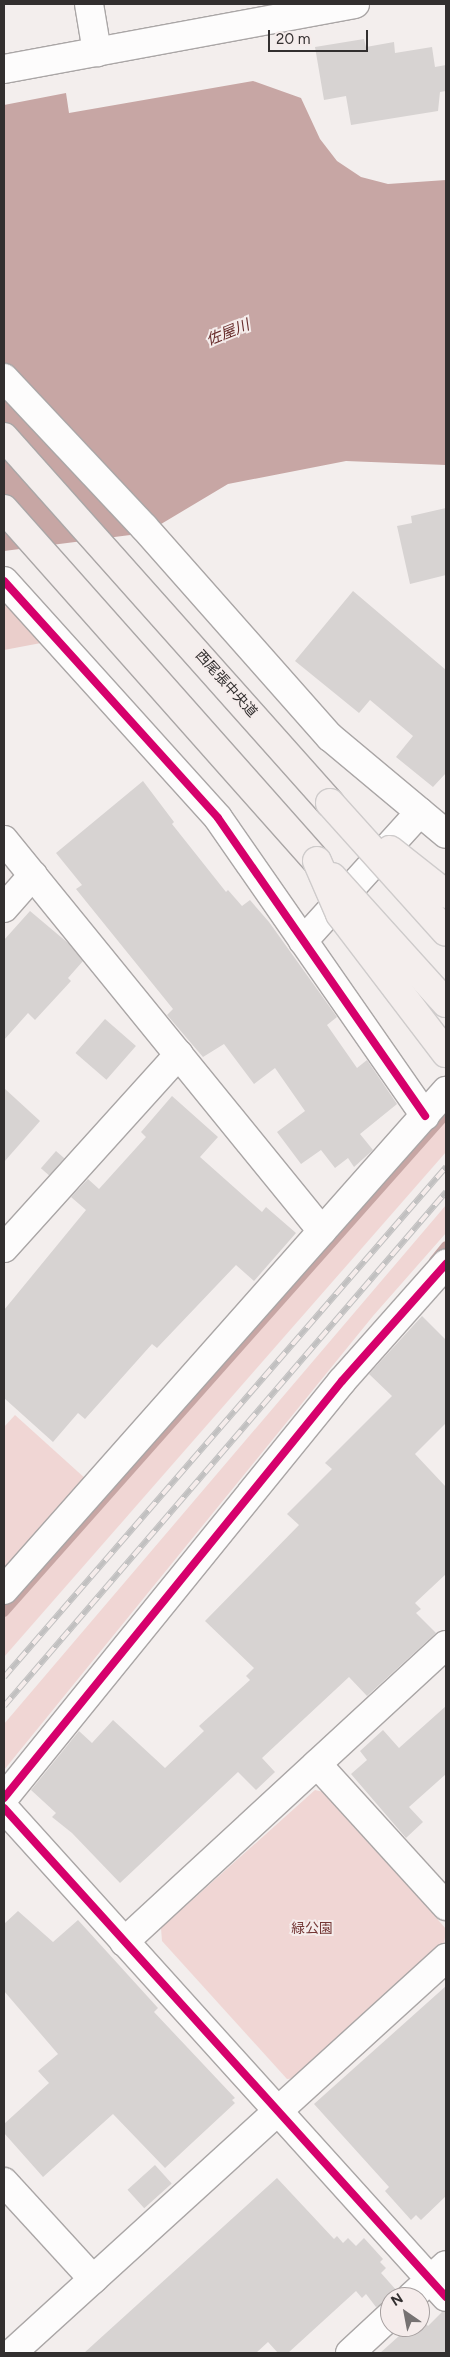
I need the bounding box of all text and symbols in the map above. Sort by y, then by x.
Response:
scale bar [270,20,370,52]
text: 20 m [276,30,310,48]
water label: 佐屋川 [204,316,252,350]
street label: 西尾張中央道 [192,647,260,721]
park label: 緑公園 [291,1921,333,1937]
north arrow [380,2287,430,2337]
text: N [388,2290,406,2310]

